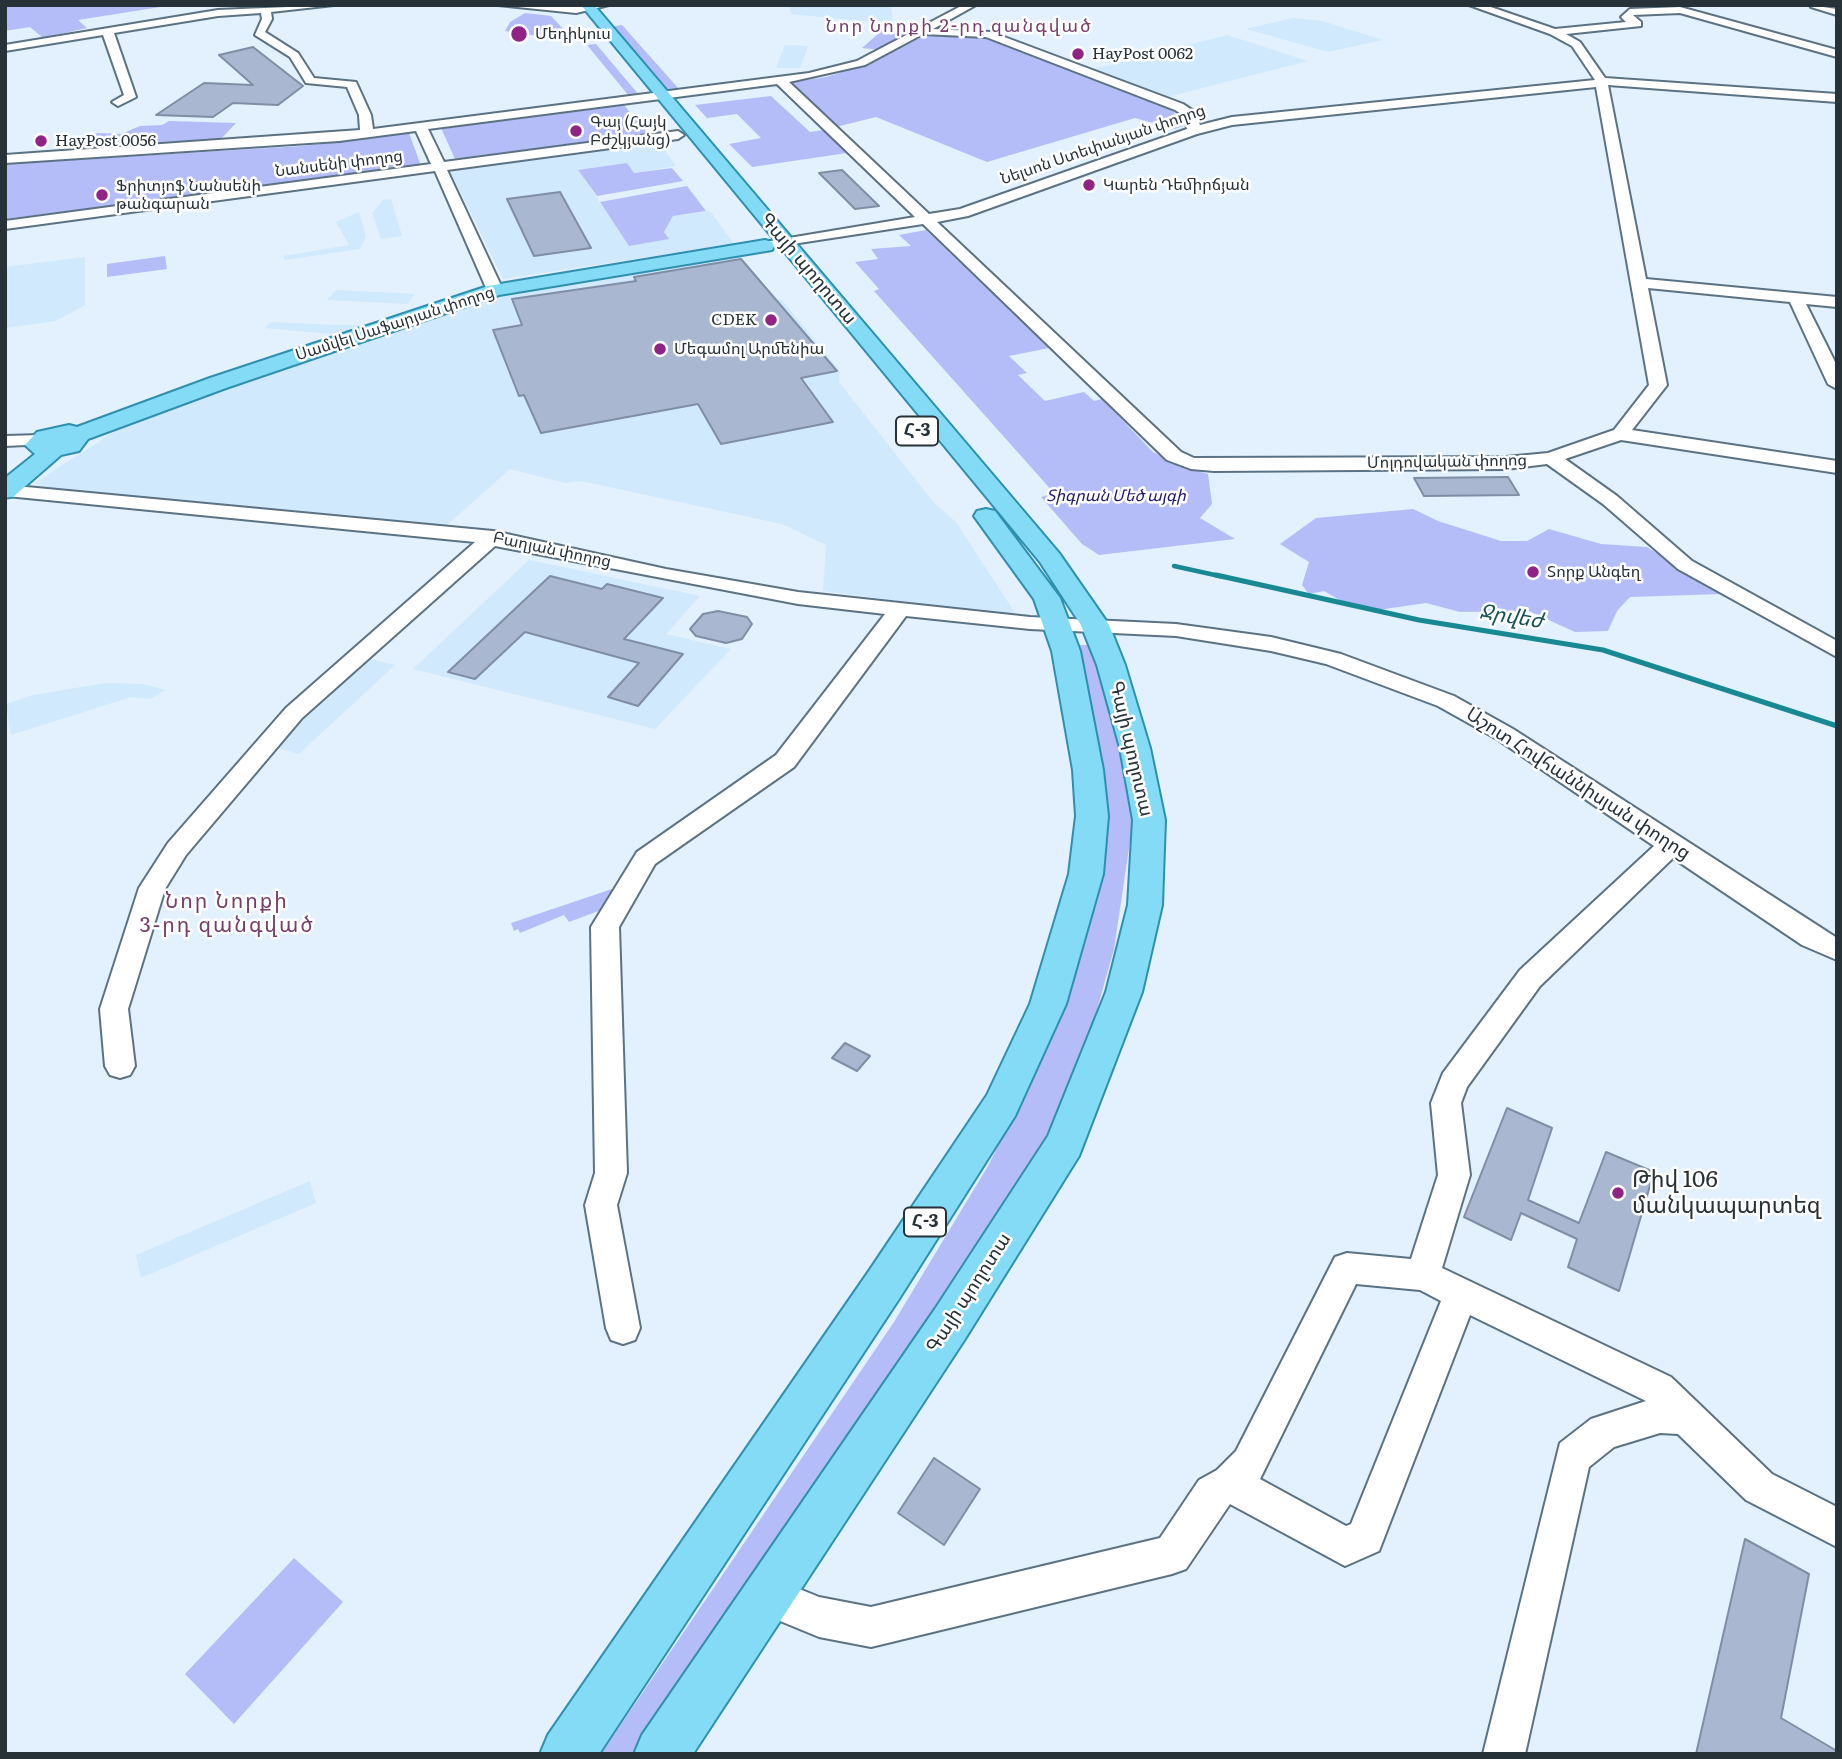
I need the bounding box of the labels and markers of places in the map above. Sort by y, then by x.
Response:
marker: Մեդիկուս [509,24,529,44]
place label: Մեդիկուս [535,24,611,44]
place label: HayPost 0062 [1092,44,1193,64]
marker: HayPost 0062 [1070,46,1086,62]
place label: Գայ (Հայկ Բժշկյանց) [590,112,670,150]
marker: Գայ (Հայկ Բժշկյանց) [568,123,584,139]
place label: HayPost 0056 [55,131,156,151]
marker: HayPost 0056 [33,133,49,149]
place label: Կարեն Դեմիրճյան [1103,175,1249,195]
place label: Ֆրիտյոֆ Նանսենի թանգարան [116,176,261,214]
marker: Կարեն Դեմիրճյան [1081,177,1097,193]
marker: Ֆրիտյոֆ Նանսենի թանգարան [94,187,110,203]
place label: CDEK [711,310,757,330]
marker: CDEK [763,312,779,328]
place label: Մեգամոլ Արմենիա [674,339,824,359]
marker: Մեգամոլ Արմենիա [652,341,668,357]
place label: Տորք Անգեղ [1547,562,1640,582]
marker: Տորք Անգեղ [1525,564,1541,580]
place label: Թիվ 106 մանկապարտեզ [1632,1166,1821,1220]
marker: Թիվ 106 մանկապարտեզ [1610,1185,1626,1201]

